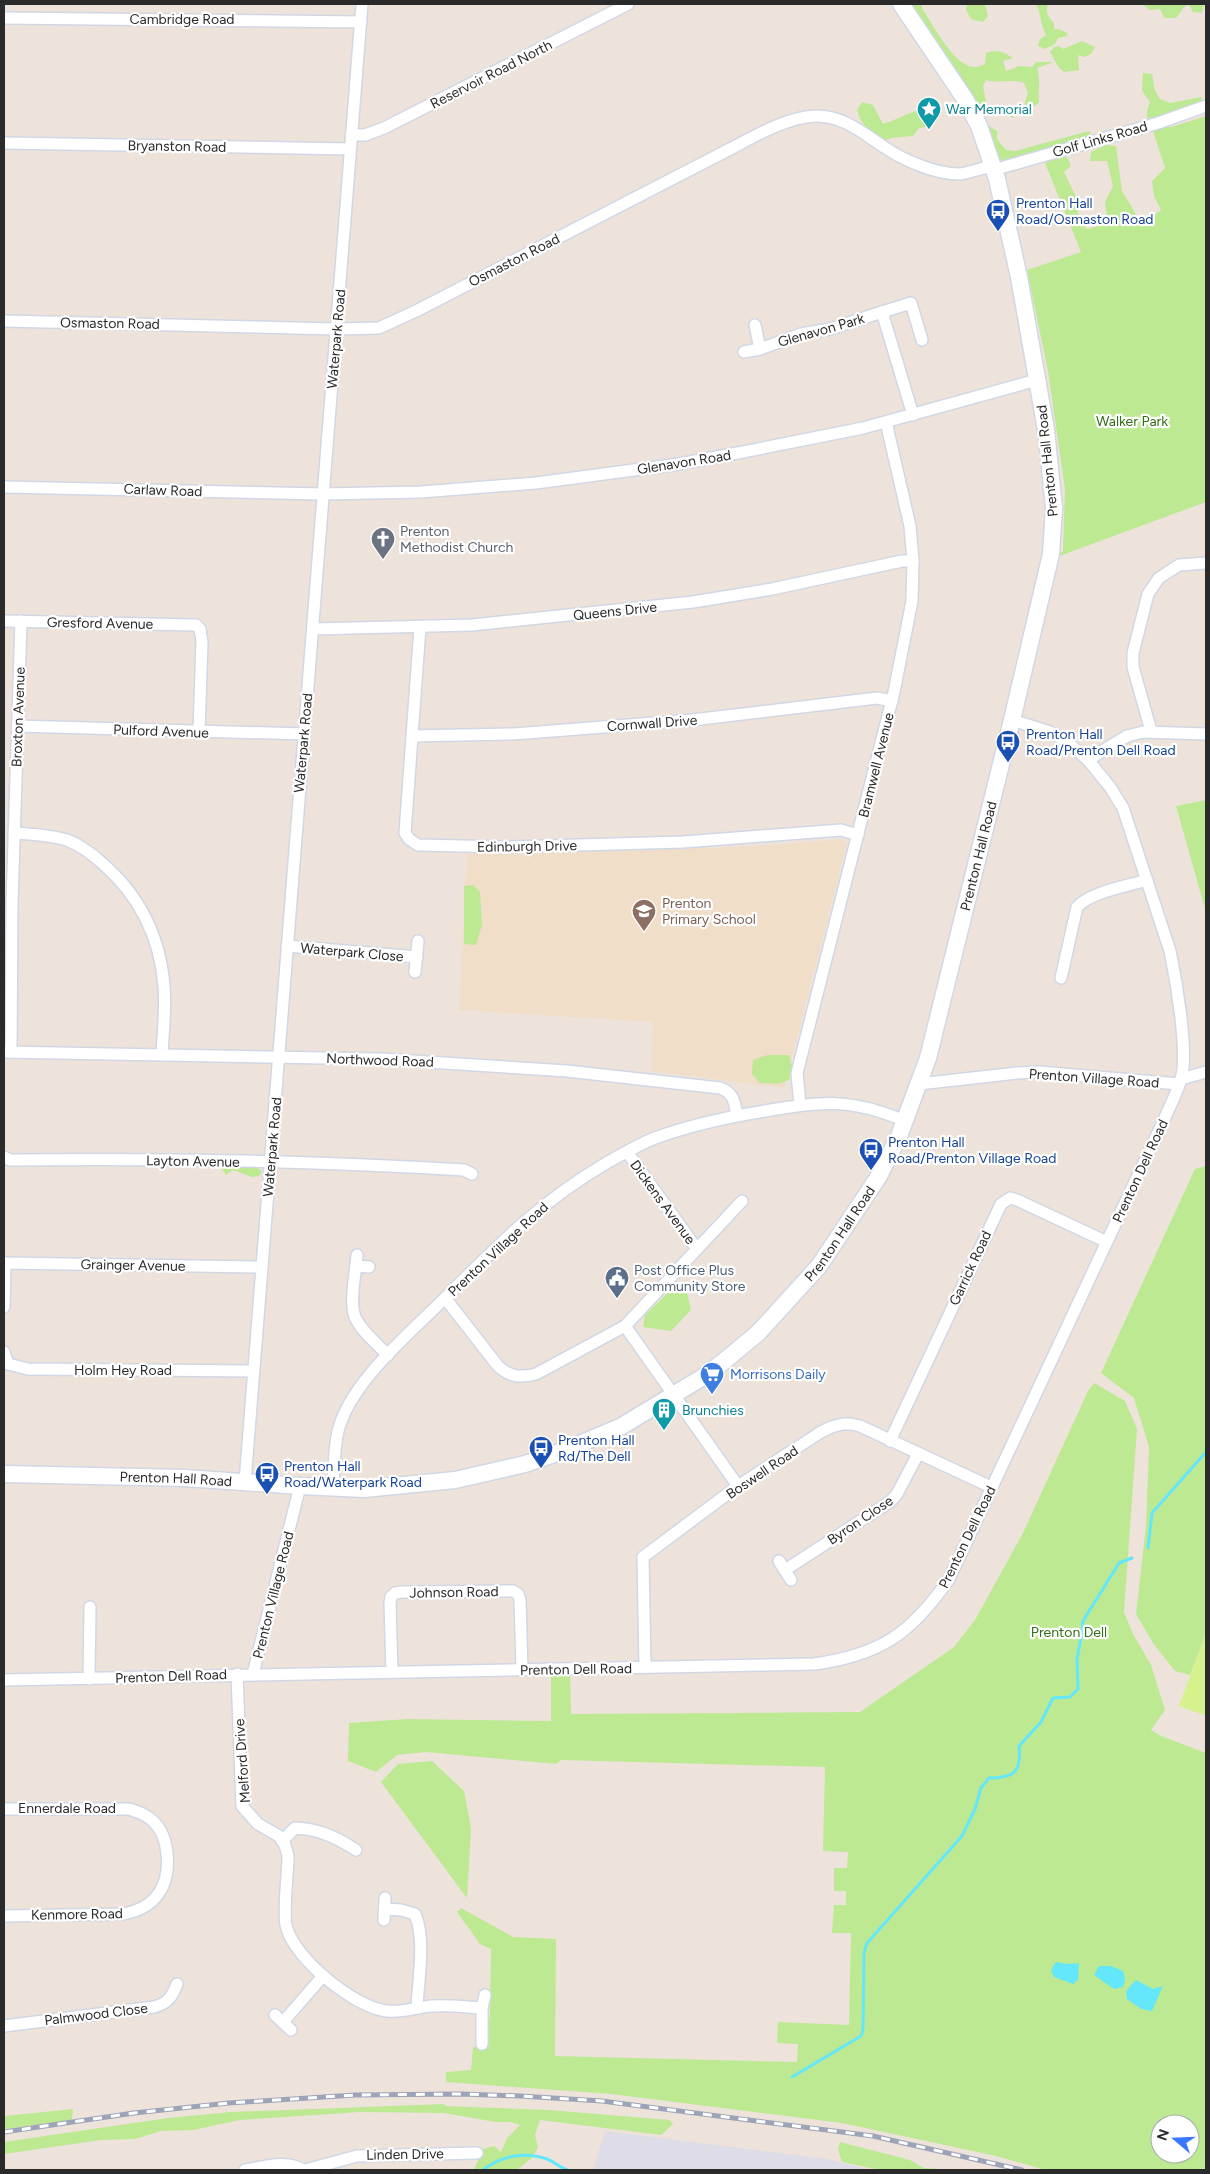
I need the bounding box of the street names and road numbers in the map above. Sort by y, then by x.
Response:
street label: Cambridge Road [129,11,235,28]
street label: Reservoir Road North [427,36,555,113]
street label: Golf Links Road [1051,118,1149,161]
street label: Bryanston Road [127,137,227,156]
street label: Osmaston Road [466,230,563,291]
street label: Waterpark Road [324,288,349,390]
street label: Glenavon Park [776,310,867,351]
street label: Osmaston Road [60,314,160,333]
street label: Prenton Hall Road [1033,404,1062,518]
street label: Glenavon Road [636,447,732,478]
street label: Carlaw Road [123,481,203,500]
street label: Queens Drive [572,599,658,624]
street label: Gresford Avenue [47,614,154,633]
street label: Broxton Avenue [8,666,29,767]
street label: Waterpark Road [291,692,316,794]
street label: Bramwell Avenue [855,710,898,819]
street label: Cornwall Drive [606,712,698,735]
street label: Pulford Avenue [113,721,210,742]
street label: Prenton Hall Road [957,799,1001,913]
street label: Edinburgh Drive [477,837,578,856]
street label: Waterpark Close [300,940,405,966]
street label: Northwood Road [326,1050,434,1071]
street label: Prenton Village Road [1028,1065,1160,1092]
street label: Waterpark Road [260,1096,285,1198]
street label: Prenton Dell Road [1109,1117,1172,1226]
street label: Layton Avenue [146,1152,240,1171]
street label: Dickens Avenue [626,1157,699,1248]
street label: Prenton Hall Road [801,1183,879,1285]
street label: Prenton Village Road [445,1199,552,1300]
street label: Garrick Road [946,1228,995,1308]
street label: Grainger Avenue [80,1256,186,1275]
street label: Holm Hey Road [74,1362,172,1379]
street label: Boswell Road [723,1442,802,1503]
street label: Prenton Hall Road [120,1469,233,1490]
street label: Prenton Dell Road [935,1483,1000,1591]
street label: Byron Close [824,1492,897,1549]
street label: Prenton Village Road [249,1530,298,1661]
street label: Johnson Road [409,1583,499,1602]
street label: Prenton Dell Road [520,1660,632,1679]
street label: Prenton Dell Road [115,1666,227,1687]
street label: Melford Drive [231,1718,254,1804]
street label: Ennerdale Road [18,1800,116,1817]
street label: Kenmore Road [31,1905,123,1924]
street label: Palmwood Close [43,2000,149,2029]
street label: Linden Drive [366,2145,444,2164]

